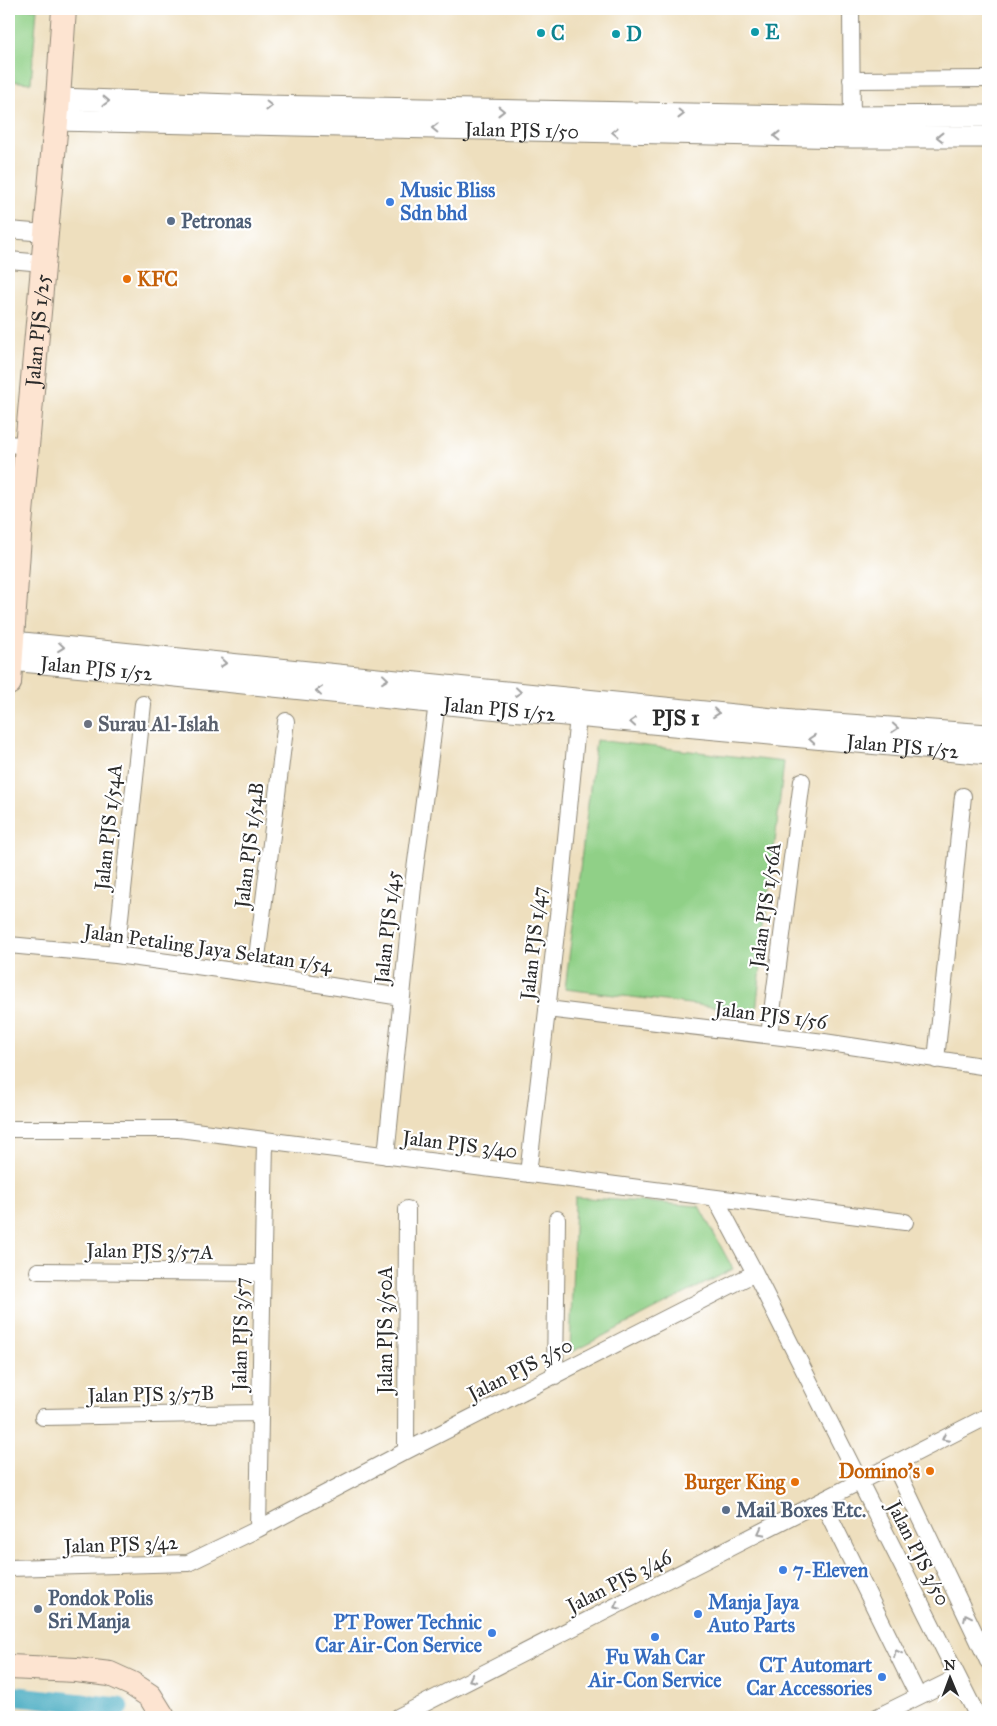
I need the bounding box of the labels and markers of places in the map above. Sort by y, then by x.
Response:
place label: E [765,20,780,44]
place label: C [551,21,565,45]
place label: D [626,22,642,46]
marker: E [749,26,761,38]
marker: C [535,27,547,39]
marker: D [610,28,622,40]
place label: Music Bliss Sdn bhd [400,178,496,225]
marker: Music Bliss Sdn bhd [384,196,396,208]
place label: Petronas [181,209,252,233]
marker: Petronas [165,215,177,227]
place label: KFC [137,267,178,291]
marker: KFC [121,273,133,285]
place label: Surau Al-Islah [98,712,220,736]
marker: Surau Al-Islah [82,718,94,730]
place label: Domino's [839,1459,921,1483]
marker: Domino's [924,1465,936,1477]
place label: Burger King [684,1470,786,1495]
marker: Burger King [789,1476,801,1488]
place label: Mail Boxes Etc. [736,1498,866,1522]
marker: Mail Boxes Etc. [720,1504,732,1516]
place label: 7-Eleven [793,1558,868,1582]
marker: 7-Eleven [777,1564,789,1576]
place label: Pondok Polis Sri Manja [48,1586,154,1634]
place label: Manja Jaya Auto Parts [706,1590,800,1637]
marker: Pondok Polis Sri Manja [32,1603,44,1615]
marker: Manja Jaya Auto Parts [692,1608,704,1620]
place label: PT Power Technic Car Air-Con Service [315,1610,483,1657]
marker: PT Power Technic Car Air-Con Service [486,1627,498,1639]
marker: Fu Wah Car Air-Con Service [649,1631,661,1643]
place label: Fu Wah Car Air-Con Service [586,1645,722,1692]
place label: CT Automart Car Accessories [746,1653,873,1700]
marker: CT Automart Car Accessories [876,1671,888,1683]

